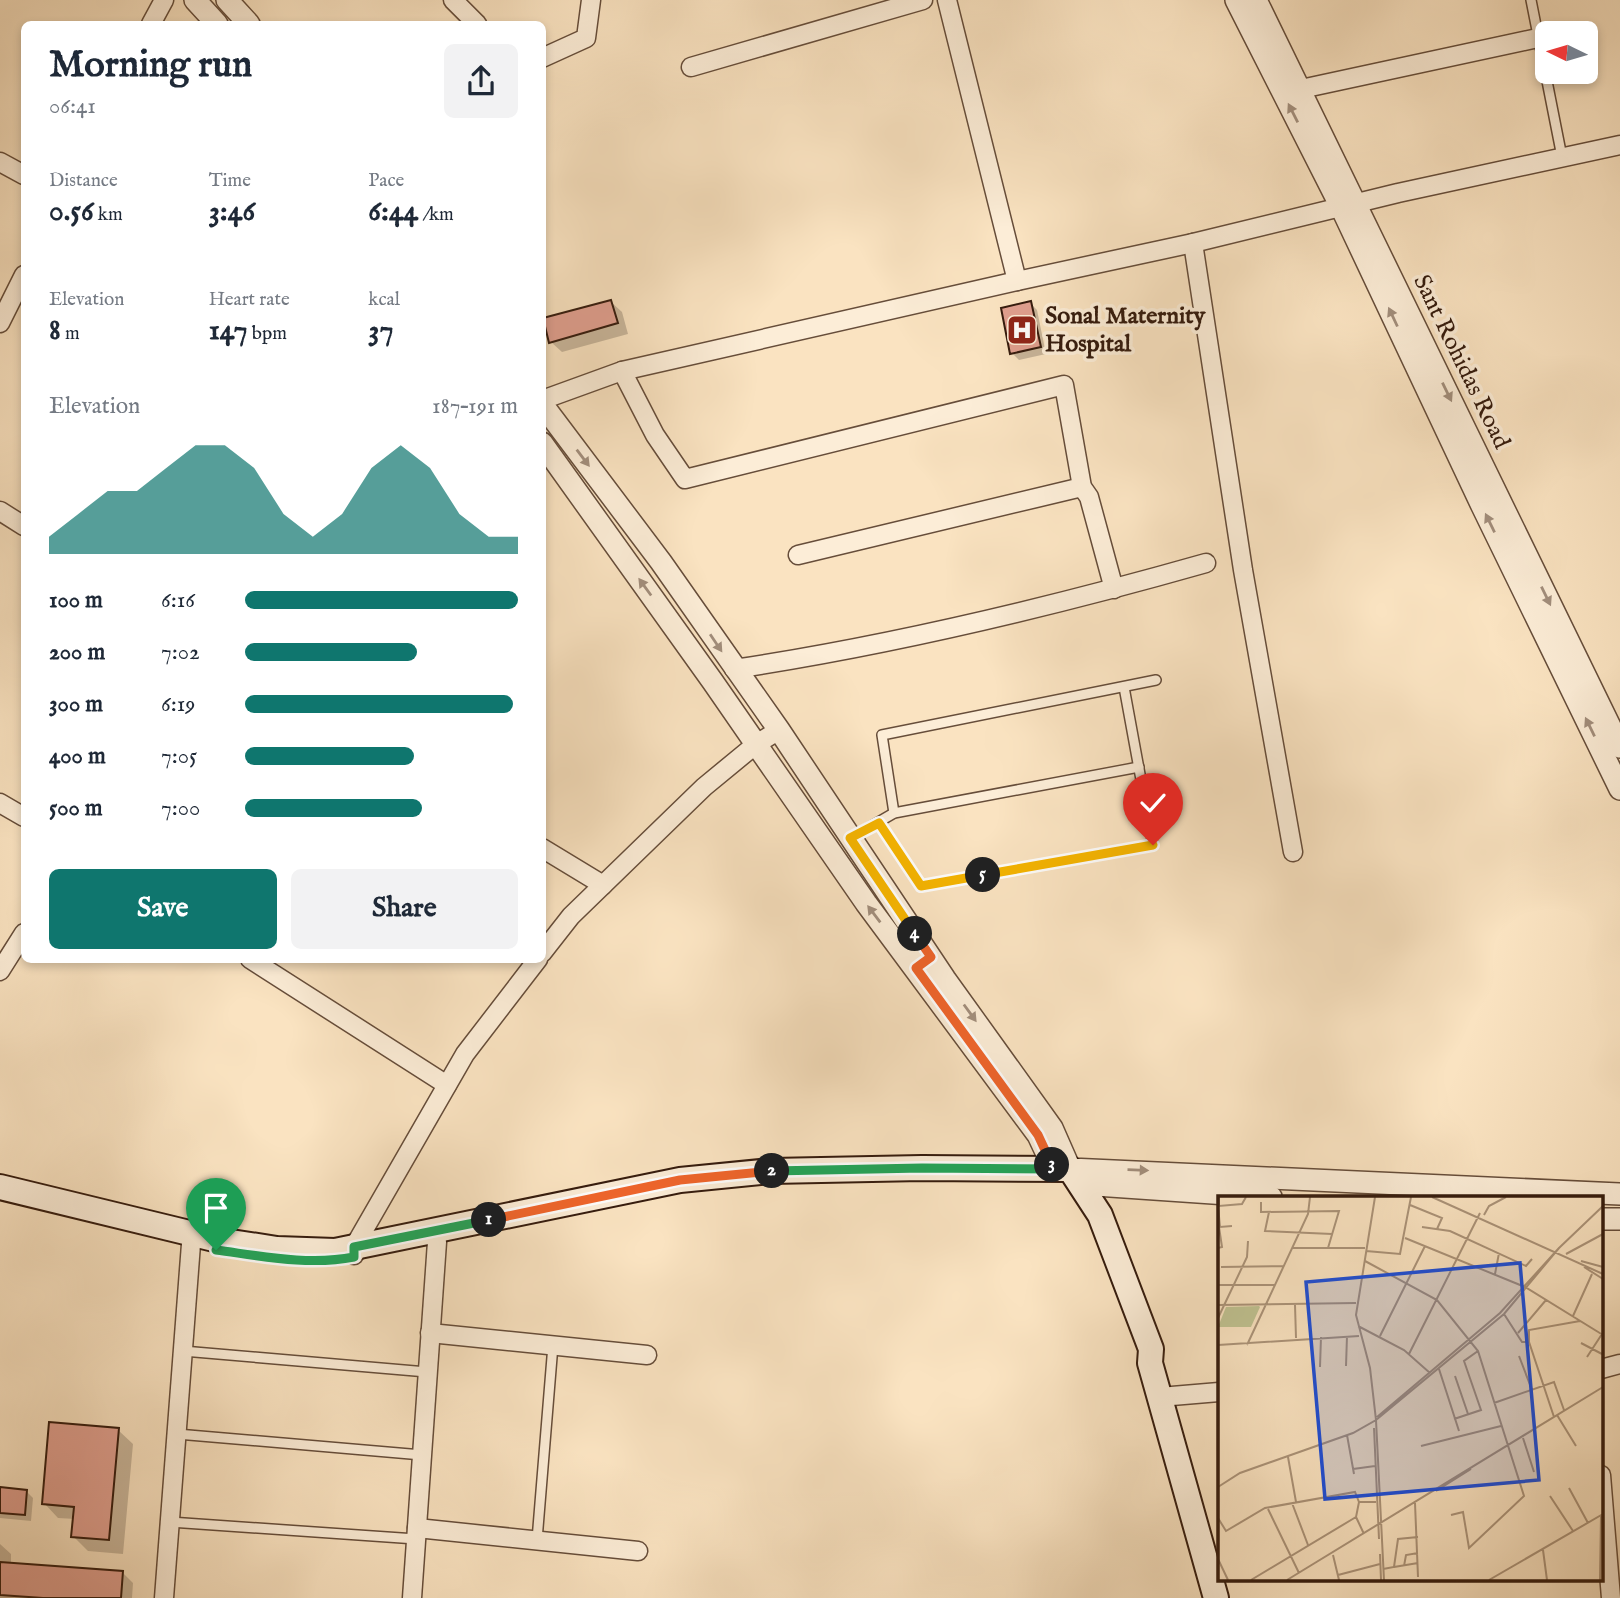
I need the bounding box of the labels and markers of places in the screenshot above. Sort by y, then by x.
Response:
place label: Sonal Maternity Hospital [1045,301,1207,360]
hospital icon: Sonal Maternity Hospital [1005,313,1039,347]
pin [1123,773,1183,845]
pin: 5 [965,858,1000,892]
pin: 4 [898,916,932,951]
pin: 3 [1034,1148,1070,1182]
pin: 2 [754,1154,790,1188]
pin [186,1178,246,1250]
pin: 1 [472,1202,506,1238]

